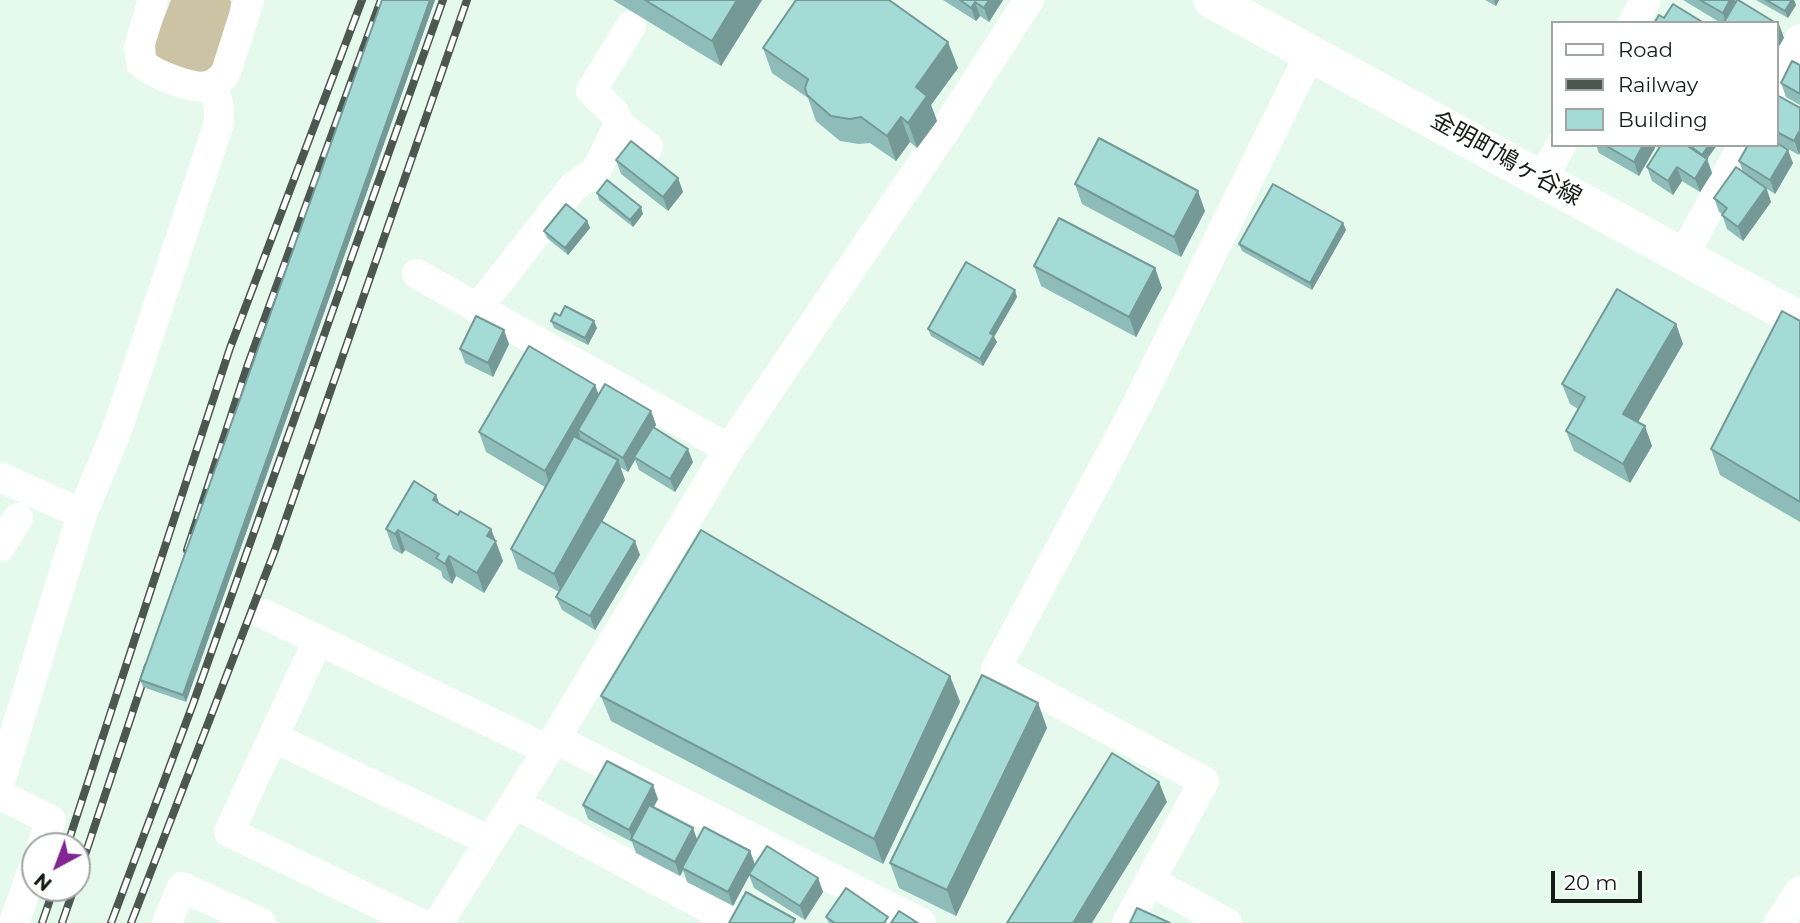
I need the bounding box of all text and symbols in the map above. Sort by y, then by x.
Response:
legend [1552,21,1779,147]
text: Road [1618,37,1673,62]
text: Railway [1618,72,1698,97]
street label: 金明町鳩ヶ谷線 [1426,106,1586,212]
text: Building [1618,107,1708,132]
north arrow [21,832,91,902]
scale bar [1555,856,1646,900]
text: N [30,868,57,895]
text: 20 m [1564,870,1618,895]

